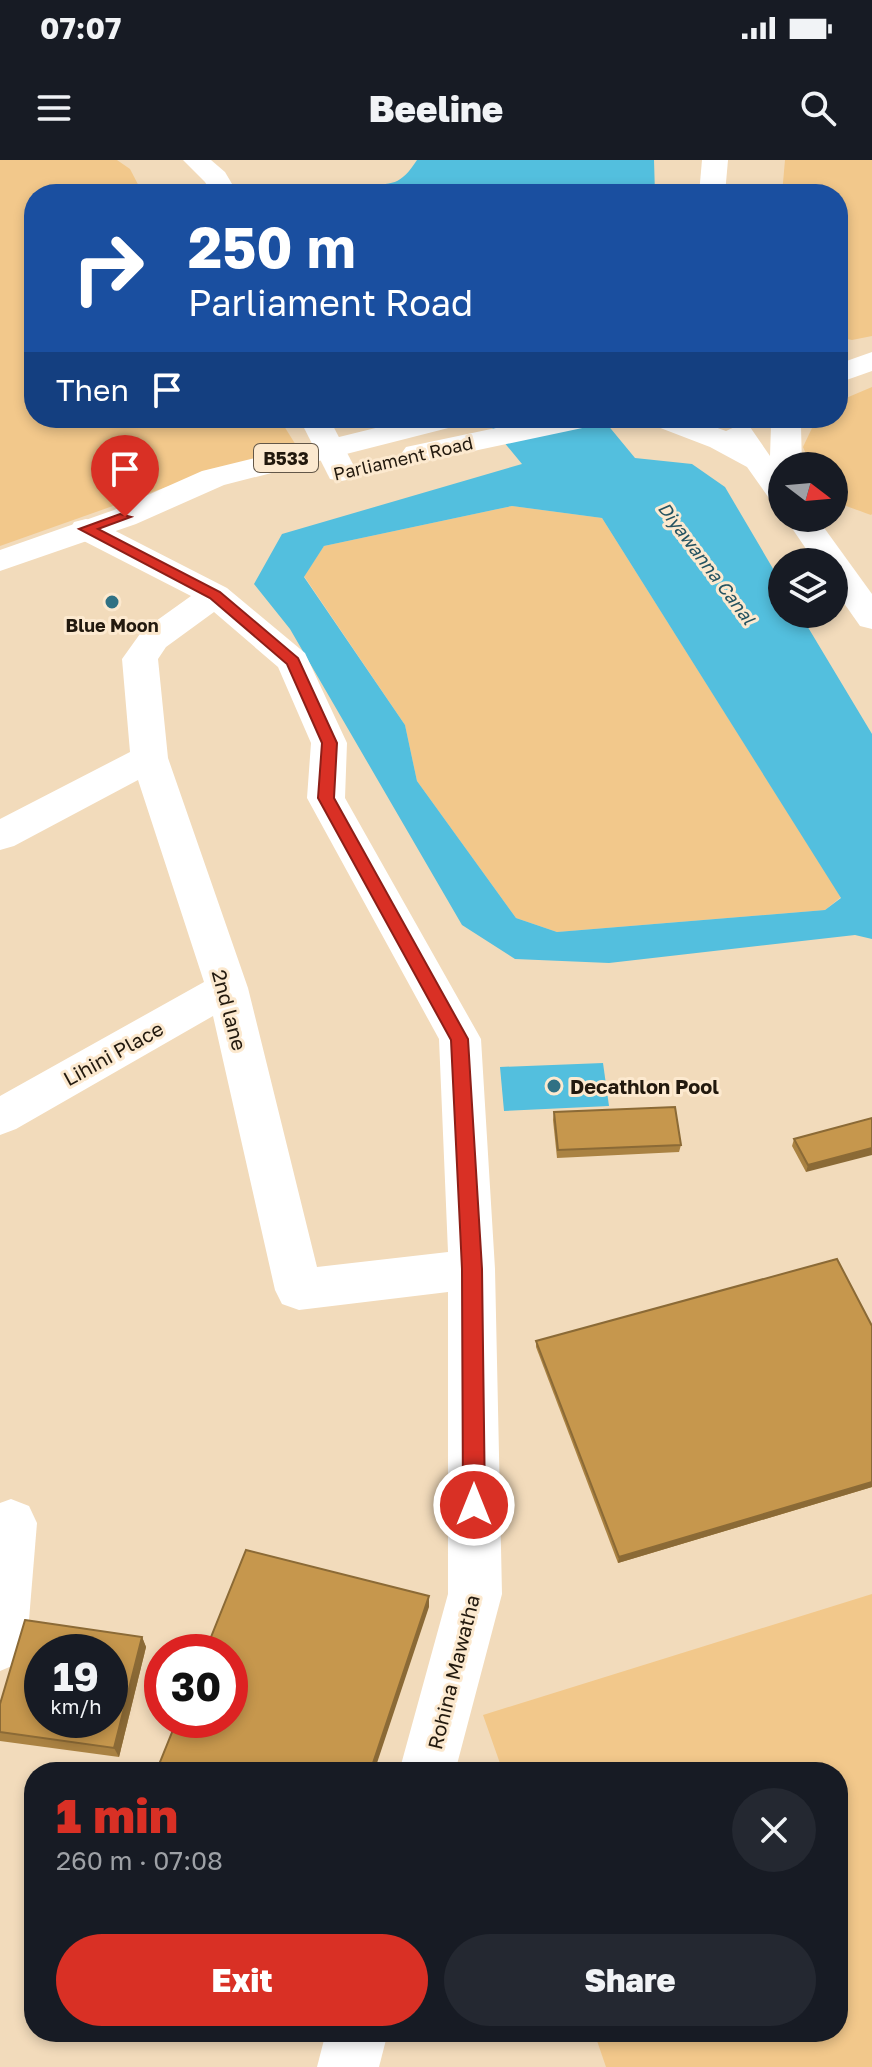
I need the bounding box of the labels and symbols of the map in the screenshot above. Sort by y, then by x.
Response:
street label: Parliament Road [331,431,475,485]
pin [91,435,159,517]
road number: B533 [254,444,318,472]
north arrow [768,452,848,532]
water label: Diyawanna Canal [654,497,761,630]
marker: Blue Moon [103,593,121,611]
place label: Blue Moon [65,614,159,636]
street label: 2nd lane [208,967,252,1053]
street label: Lihini Place [59,1016,167,1090]
place label: Decathlon Pool [570,1074,719,1098]
marker: Decathlon Pool [545,1077,563,1095]
position arrow [432,1463,516,1547]
street label: Rohina Mawatha [422,1592,484,1752]
speed limit sign: 30 [144,1634,248,1738]

